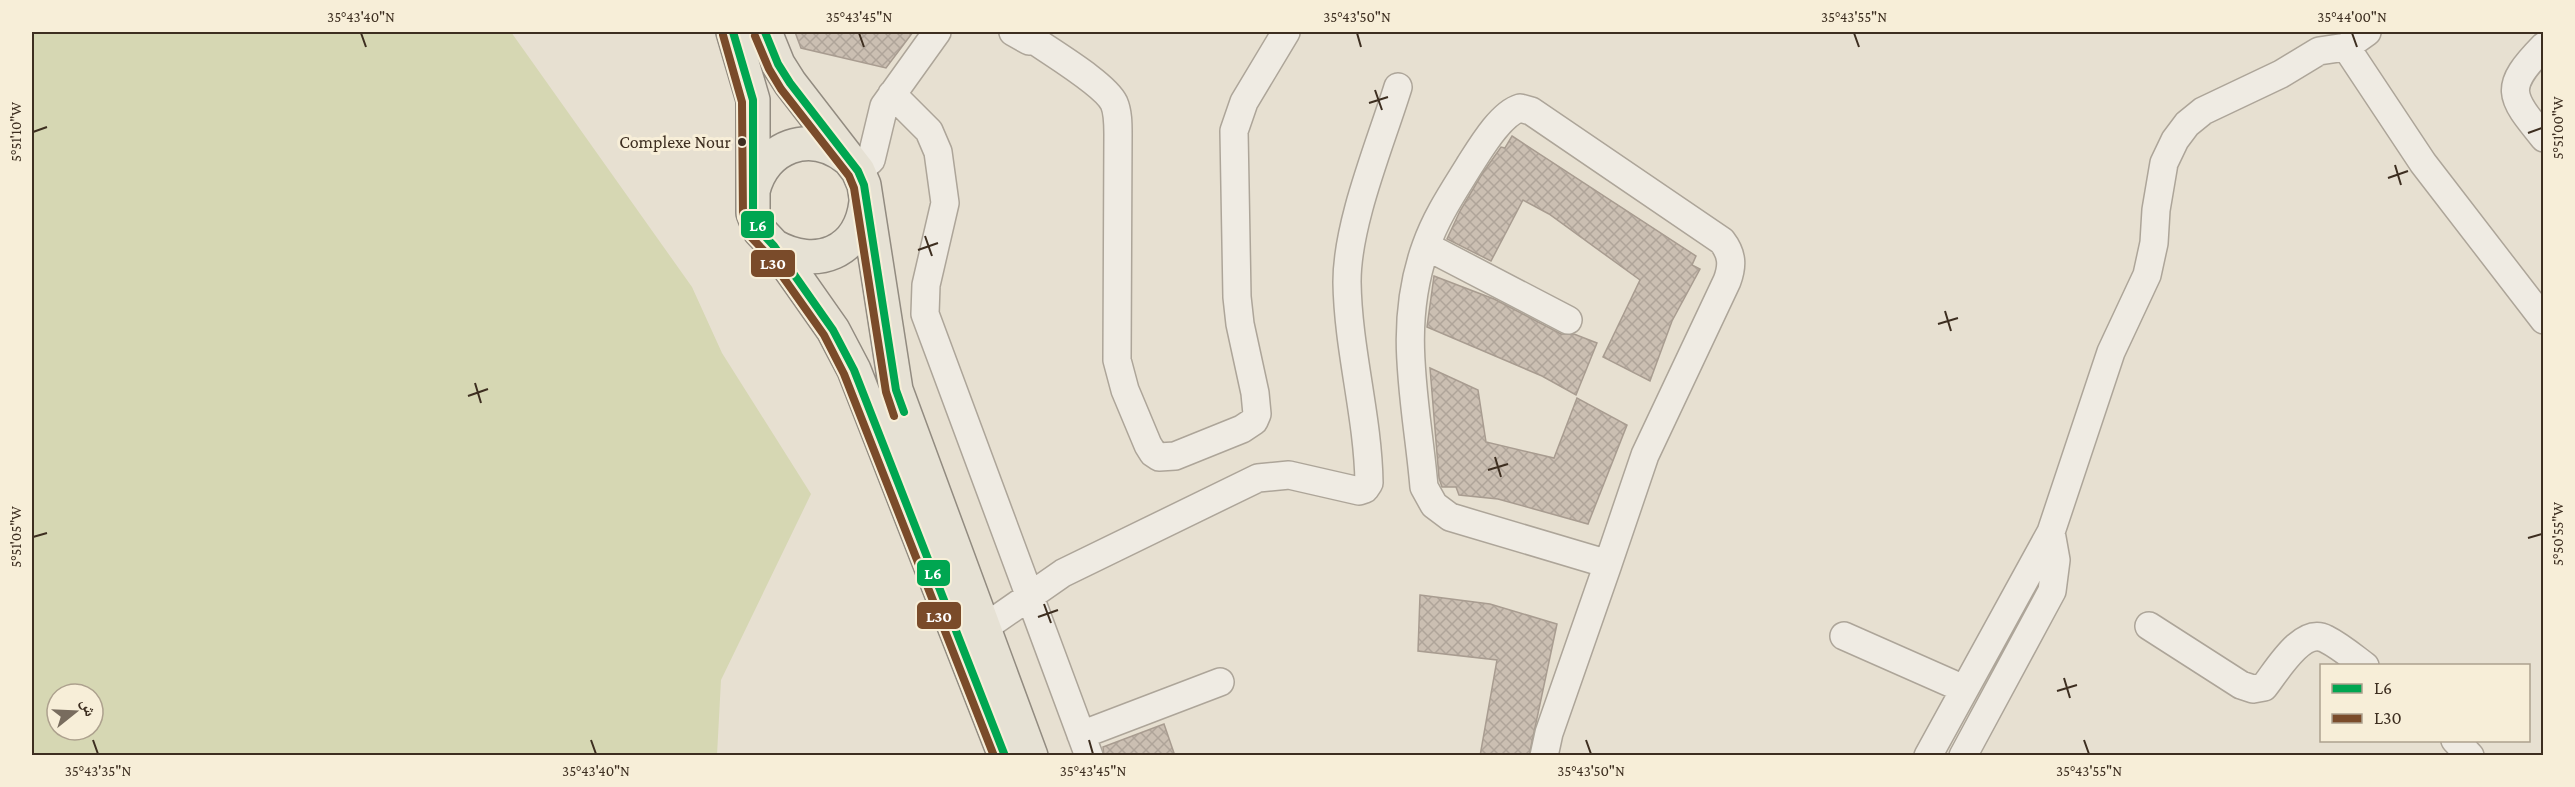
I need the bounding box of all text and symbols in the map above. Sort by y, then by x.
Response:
text: 35°43'40"N [327,9,395,25]
text: 35°43'45"N [826,9,892,25]
text: 35°43'50"N [1323,9,1391,25]
text: 35°43'55"N [1821,9,1887,25]
text: 35°44'00"N [2317,9,2387,25]
text: 5°51'00"W [2550,96,2566,159]
text: 5°51'10"W [8,102,24,162]
place label: Complexe Nour [619,132,732,152]
marker: Complexe Nour [736,136,748,148]
line badge: L6 [740,210,775,239]
text: L6 [749,217,767,234]
line badge: L30 [750,249,796,278]
text: L30 [760,255,786,272]
text: 5°50'55"W [2550,502,2566,566]
text: 5°51'05"W [8,506,24,568]
line badge: L6 [916,559,951,587]
text: L6 [924,565,942,582]
line badge: L30 [916,601,962,630]
text: L30 [926,608,952,625]
legend [2320,664,2530,742]
text: L6 [2374,678,2392,698]
north arrow [45,682,105,742]
text: ش [77,697,100,719]
text: L30 [2374,708,2402,728]
text: 35°43'35"N [65,763,131,779]
text: 35°43'40"N [562,763,630,779]
text: 35°43'45"N [1060,763,1126,779]
text: 35°43'50"N [1557,763,1625,779]
text: 35°43'55"N [2056,763,2122,779]

